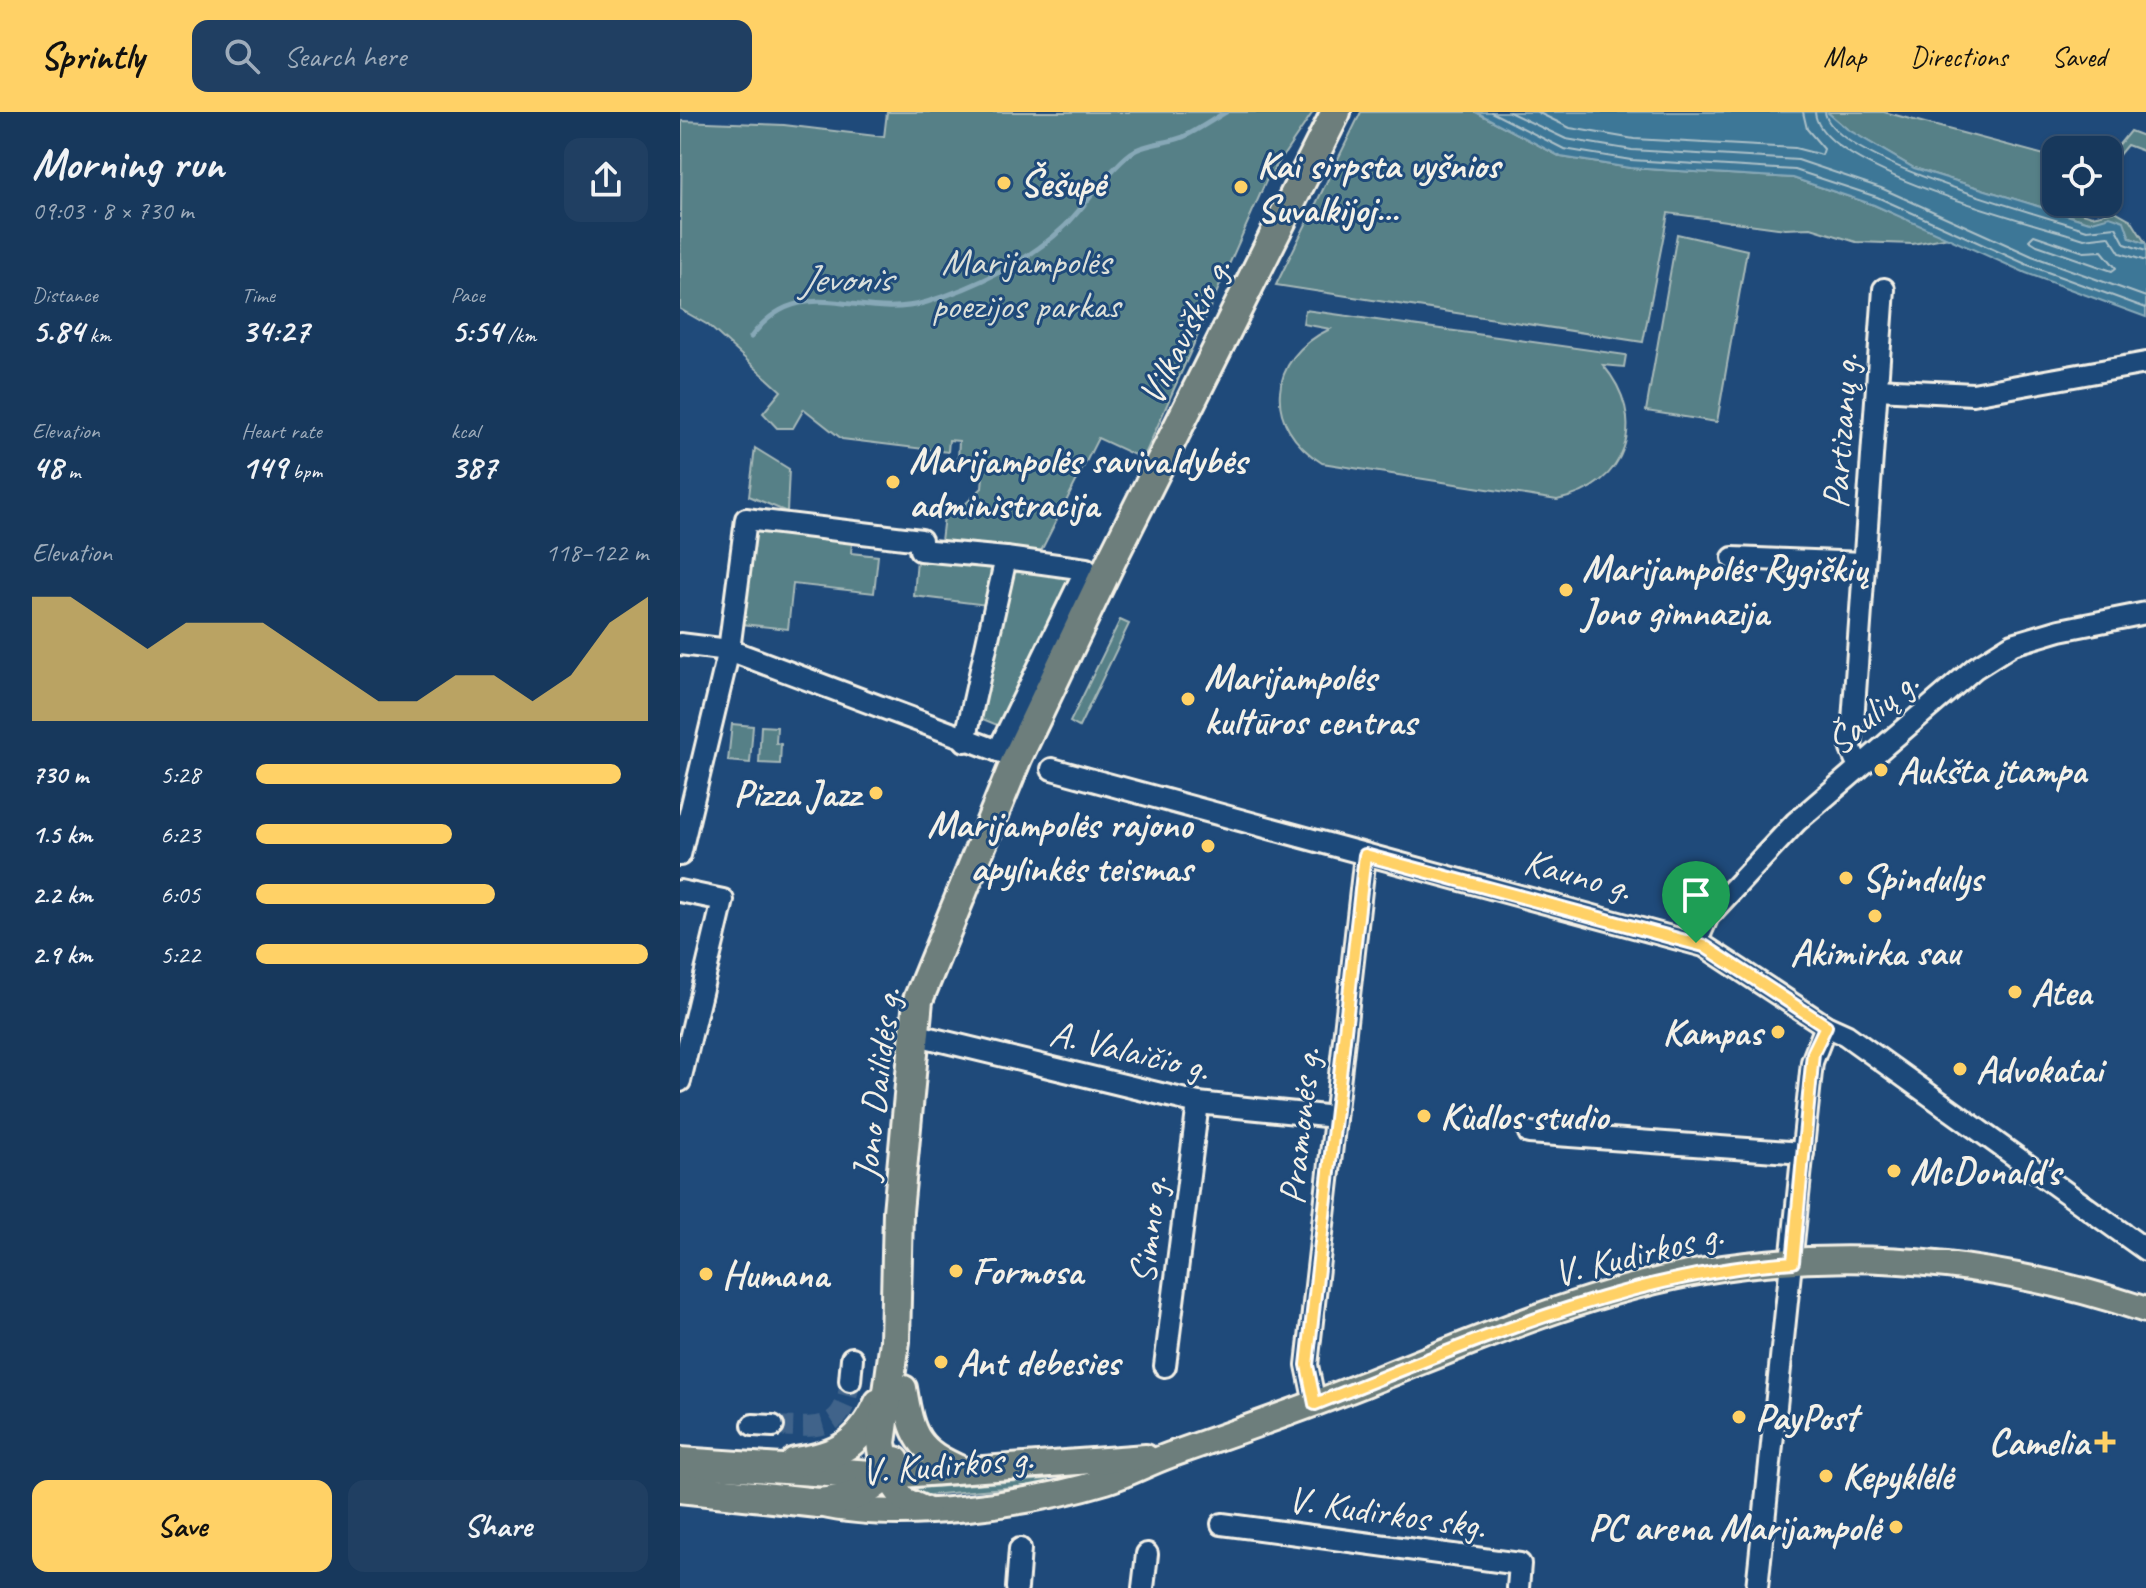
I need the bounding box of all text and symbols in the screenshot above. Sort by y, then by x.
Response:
search box [192,20,752,92]
text: Sprintly [40,33,144,80]
icon: search [220,34,264,78]
text: Search here [284,37,406,75]
text: Map [1823,39,1866,74]
text: Directions [1910,39,2008,74]
text: Saved [2052,39,2106,74]
text: Morning run [32,136,224,191]
map controls [2042,136,2122,216]
button: locate [2042,136,2122,216]
button: share [564,138,648,222]
place label: Kai sirpsta vyšnios Suvalkijoj... [1257,142,1503,233]
place label: Šešupė [1020,160,1109,207]
marker: Šešupė [995,174,1013,192]
marker: Kai sirpsta vyšnios Suvalkijoj... [1232,178,1250,196]
text: 09:03 · 8 × 730 m [32,194,193,227]
park label: Marijampolės poezijos parkas [932,238,1123,329]
street label: Vilkaviškio g. [1127,249,1242,413]
water label: Jevonis [796,253,897,305]
text: Distance [32,281,98,309]
text: Time [241,281,275,309]
text: Pace [451,281,485,309]
text: 5.84 [32,309,84,352]
text: 34:27 [241,309,309,352]
text: 5:54 [451,309,502,352]
text: km [84,321,111,349]
text: /km [502,321,536,349]
street label: Partizanų g. [1812,352,1869,510]
text: Elevation [32,417,100,445]
text: Heart rate [241,417,322,445]
text: kcal [451,417,480,445]
place label: Marijampolės savivaldybės administracija [909,437,1250,528]
text: 48 [32,445,63,488]
text: 149 [241,445,287,488]
text: 387 [451,445,496,488]
text: m [63,457,80,485]
text: bpm [287,457,322,485]
marker: Marijampolės savivaldybės administracija [884,473,902,491]
text: Elevation [32,536,112,569]
text: 118–122 m [545,536,648,569]
place label: Marijampolės Rygiškių Jono gimnazija [1579,545,1870,636]
marker: Marijampolės Rygiškių Jono gimnazija [1557,581,1575,599]
place label: Marijampolės kultūros centras [1204,654,1420,745]
street label: Šaulių g. [1817,659,1928,765]
marker: Marijampolės kultūros centras [1179,690,1197,708]
place label: Aukšta įtampa [1897,747,2090,794]
text: 730 m [32,758,88,791]
text: 5:28 [160,758,200,791]
marker: Aukšta įtampa [1872,761,1890,779]
place label: Pizza Jazz [734,770,864,817]
marker: Pizza Jazz [867,784,885,802]
place label: Marijampolės rajono apylinkės teismas [927,801,1196,892]
text: 1.5 km [32,818,92,851]
text: 6:23 [160,818,200,851]
marker: Marijampolės rajono apylinkės teismas [1199,837,1217,855]
street label: Kauno g. [1519,838,1637,911]
place label: Spindulys [1862,855,1986,902]
pin [1662,861,1730,943]
marker: Spindulys [1837,869,1855,887]
icon: arrive [1674,873,1718,917]
text: 2.2 km [32,878,92,911]
text: 6:05 [160,878,200,911]
marker: Akimirka sau [1866,907,1884,925]
place label: Akimirka sau [1790,929,1963,976]
text: 2.9 km [32,938,92,971]
text: 5:22 [160,938,200,971]
place label: Atea [2031,969,2095,1016]
marker: Atea [2006,983,2024,1001]
street label: Jono Dailidės g. [841,985,912,1185]
street label: A. Valaičio g. [1046,1009,1215,1092]
place label: Kampas [1662,1009,1766,1056]
marker: Kampas [1769,1023,1787,1041]
street label: Pramonės g. [1268,1045,1331,1207]
place label: Advokatai [1976,1046,2107,1093]
marker: Advokatai [1951,1060,1969,1078]
place label: Kùdlos studio [1440,1093,1610,1140]
marker: Kùdlos studio [1415,1107,1433,1125]
place label: McDonald's [1910,1148,2064,1195]
marker: McDonald's [1885,1162,1903,1180]
street label: Simno g. [1119,1173,1178,1287]
street label: V. Kudirkos g. [1549,1210,1728,1297]
place label: Formosa [972,1248,1086,1295]
place label: Humana [722,1251,832,1298]
marker: Formosa [947,1262,965,1280]
marker: Humana [697,1265,715,1283]
place label: Ant debesies [957,1339,1123,1386]
marker: Ant debesies [932,1353,950,1371]
place label: PayPost [1755,1394,1863,1441]
marker: PayPost [1730,1408,1748,1426]
place label: Camelia [1988,1419,2092,1466]
marker: Camelia [2096,1433,2114,1451]
street label: V. Kudirkos g. [859,1434,1035,1495]
place label: Kepyklėlė [1842,1453,1956,1500]
marker: Kepyklėlė [1817,1467,1835,1485]
street label: V. Kudirkos skg. [1285,1475,1489,1550]
button: Save [32,1480,332,1572]
button: Share [348,1480,648,1572]
place label: PC arena Marijampolė [1588,1504,1884,1551]
marker: PC arena Marijampolė [1887,1518,1905,1536]

